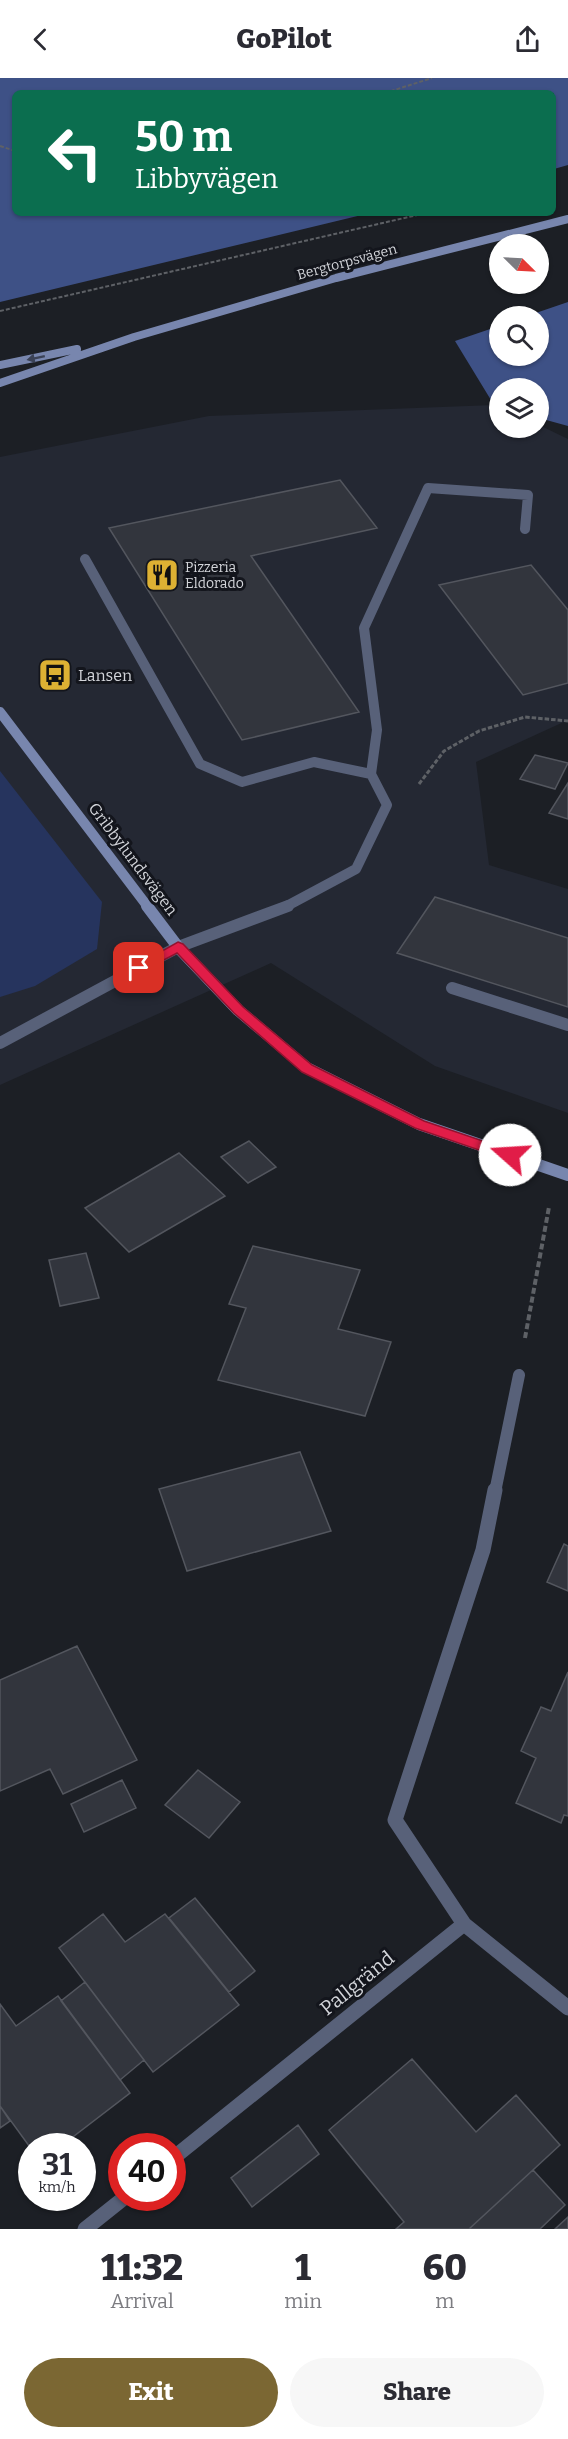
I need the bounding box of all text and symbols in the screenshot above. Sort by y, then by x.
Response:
icon: back [24,23,57,56]
text: GoPilot [236,23,332,55]
icon: share [511,23,544,56]
text: 50 m [135,112,232,162]
icon: left [36,114,114,192]
text: Libbyvägen [135,163,278,195]
north arrow [489,234,549,294]
map controls [489,234,549,438]
street label: Bergtorpsvägen [295,240,399,284]
button: search [489,306,549,366]
one-way arrow [26,354,45,363]
button: layers [489,378,549,438]
restaurant icon: Pizzeria Eldorado [144,557,180,593]
place label: Pizzeria Eldorado [185,559,244,592]
bus stop icon: Lansen [37,657,73,693]
place label: Lansen [78,666,132,685]
street label: Gribbylundsvägen [84,799,182,919]
pin [113,942,164,993]
icon: arrive [122,951,155,984]
position arrow [478,1123,542,1187]
street label: Pallgränd [315,1946,399,2020]
speed limit sign: 40 [108,2133,186,2211]
text: 31 [42,2147,72,2183]
text: km/h [38,2178,76,2196]
text: 11:32 [101,2246,183,2290]
text: 1 [295,2246,311,2290]
text: 60 [423,2246,467,2290]
text: Arrival [110,2289,174,2313]
text: min [284,2289,322,2313]
text: m [435,2289,454,2313]
button: Exit [24,2358,278,2427]
button: Share [290,2358,544,2427]

